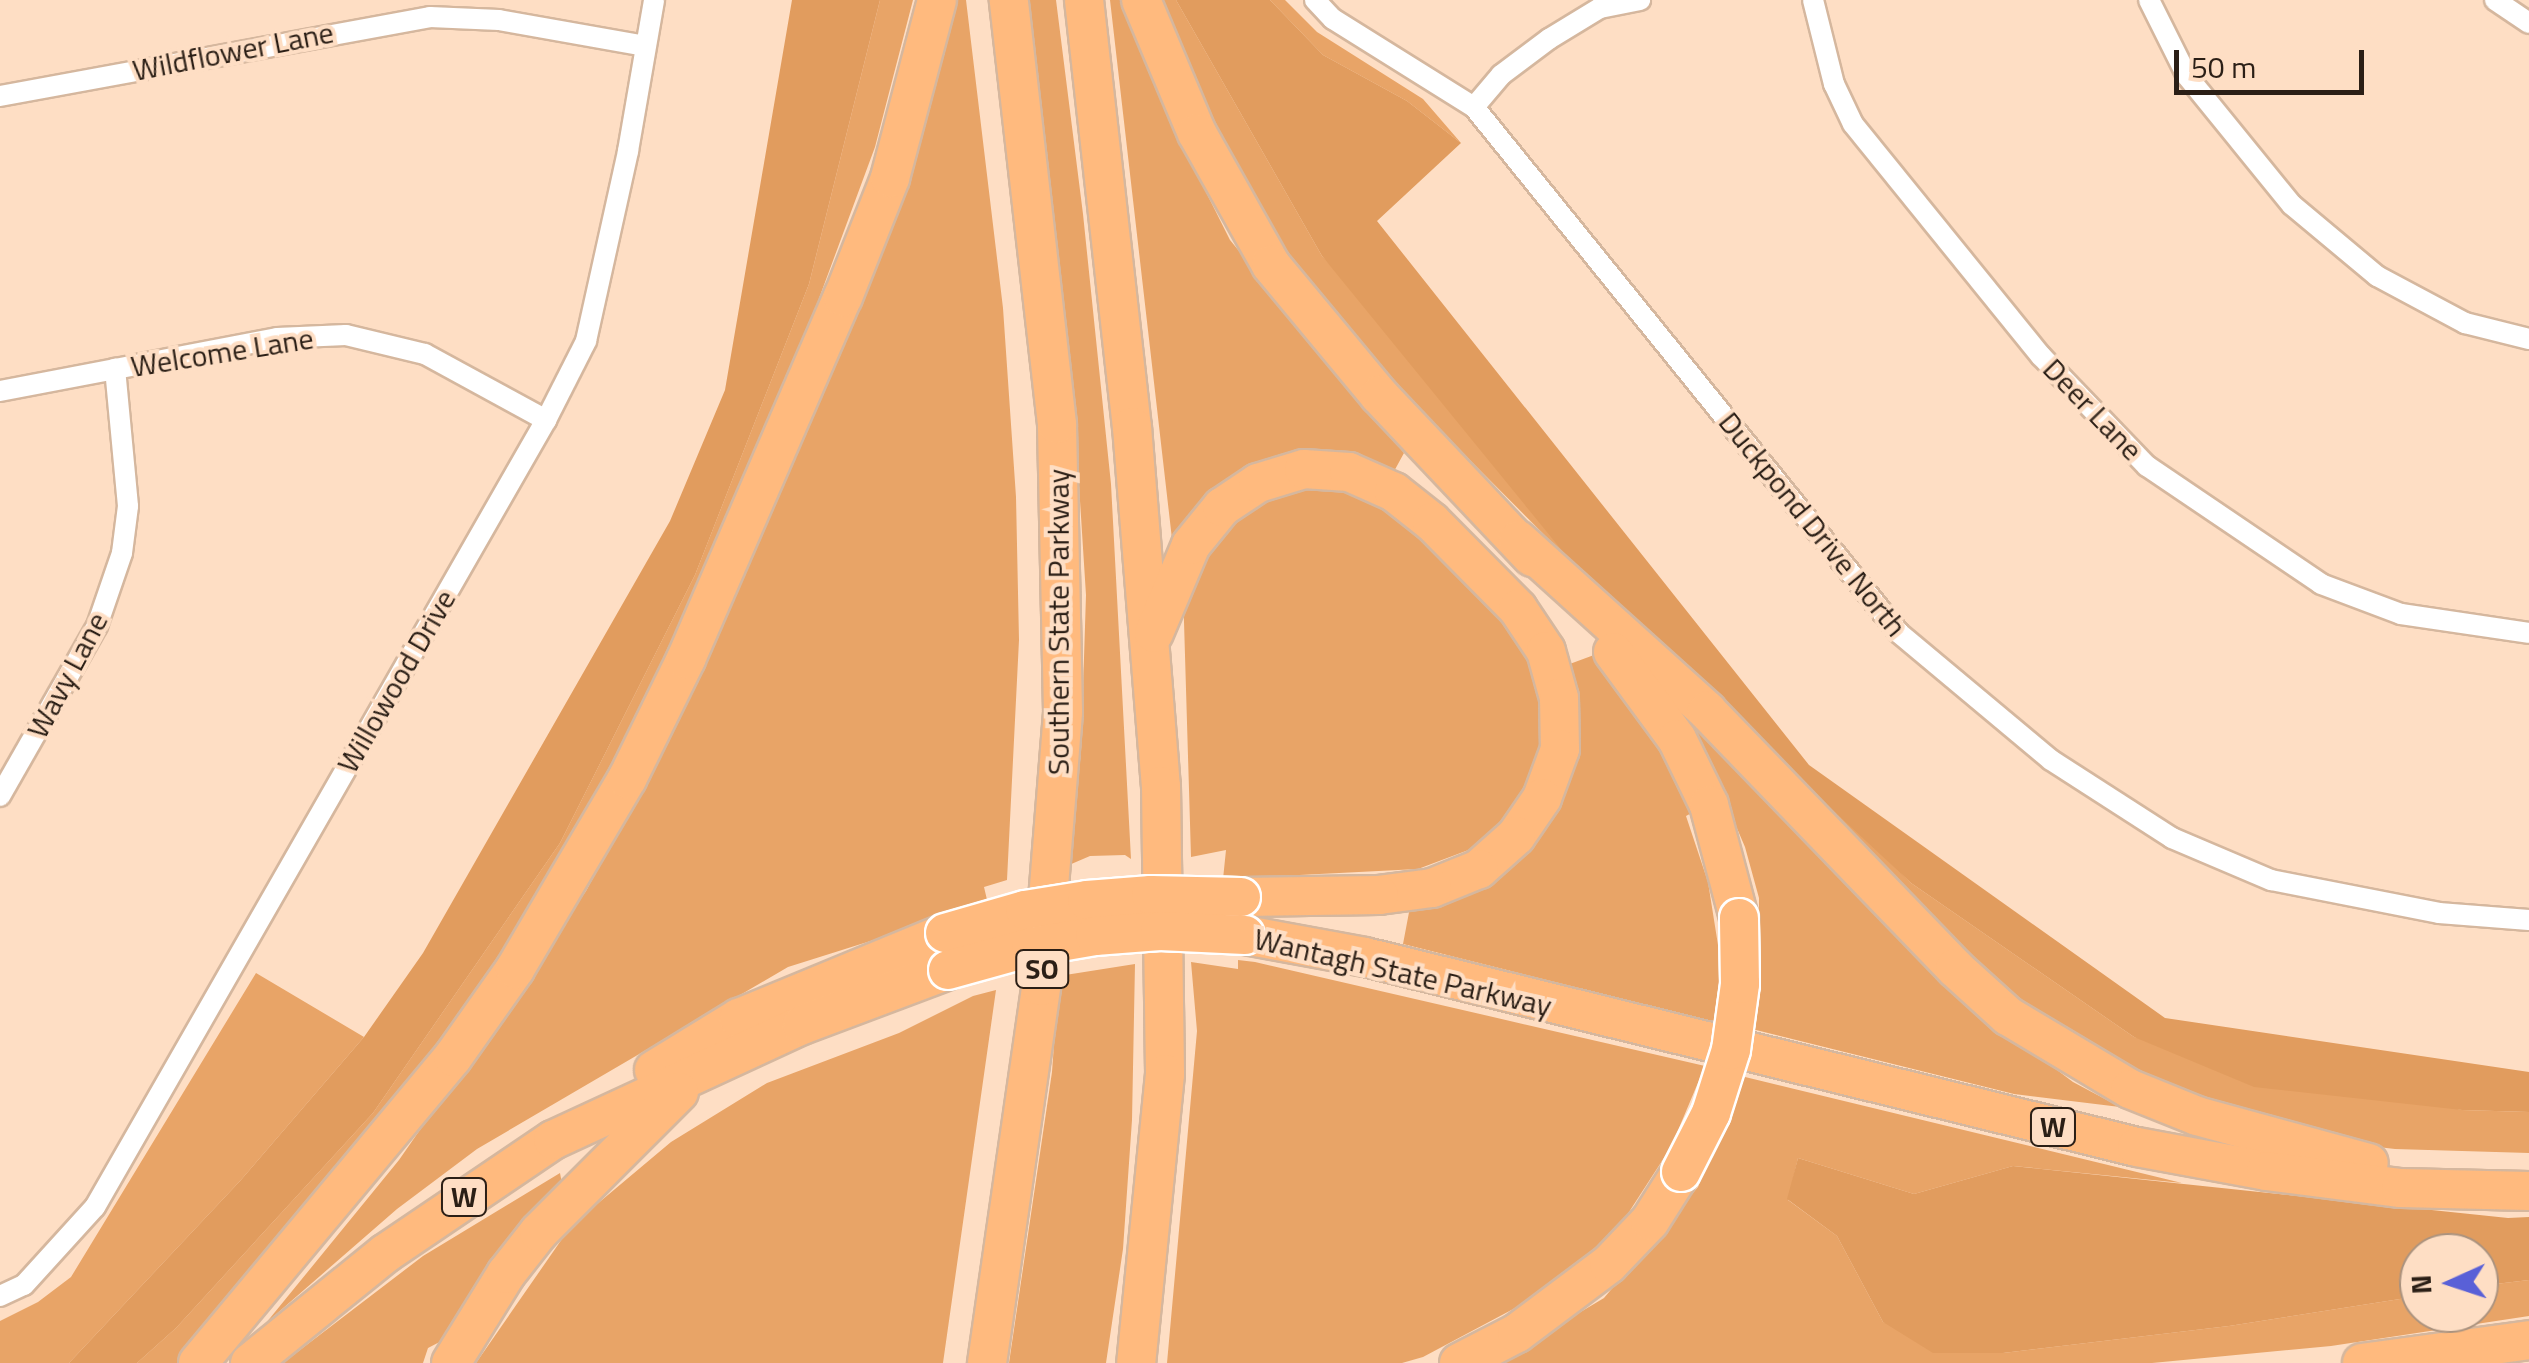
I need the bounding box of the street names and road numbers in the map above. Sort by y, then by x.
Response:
street label: Wildflower Lane [129,14,337,88]
street label: Welcome Lane [128,320,316,384]
street label: Deer Lane [2036,351,2150,467]
street label: Duckpond Drive North [1711,405,1915,643]
street label: Southern State Parkway [1040,469,1076,775]
street label: Willowood Drive [329,583,463,779]
street label: Wavy Lane [19,606,115,744]
street label: Wantagh State Parkway [1251,920,1555,1024]
road number: SO [1014,946,1070,992]
road number: W [2028,1104,2078,1150]
road number: W [439,1174,489,1220]

